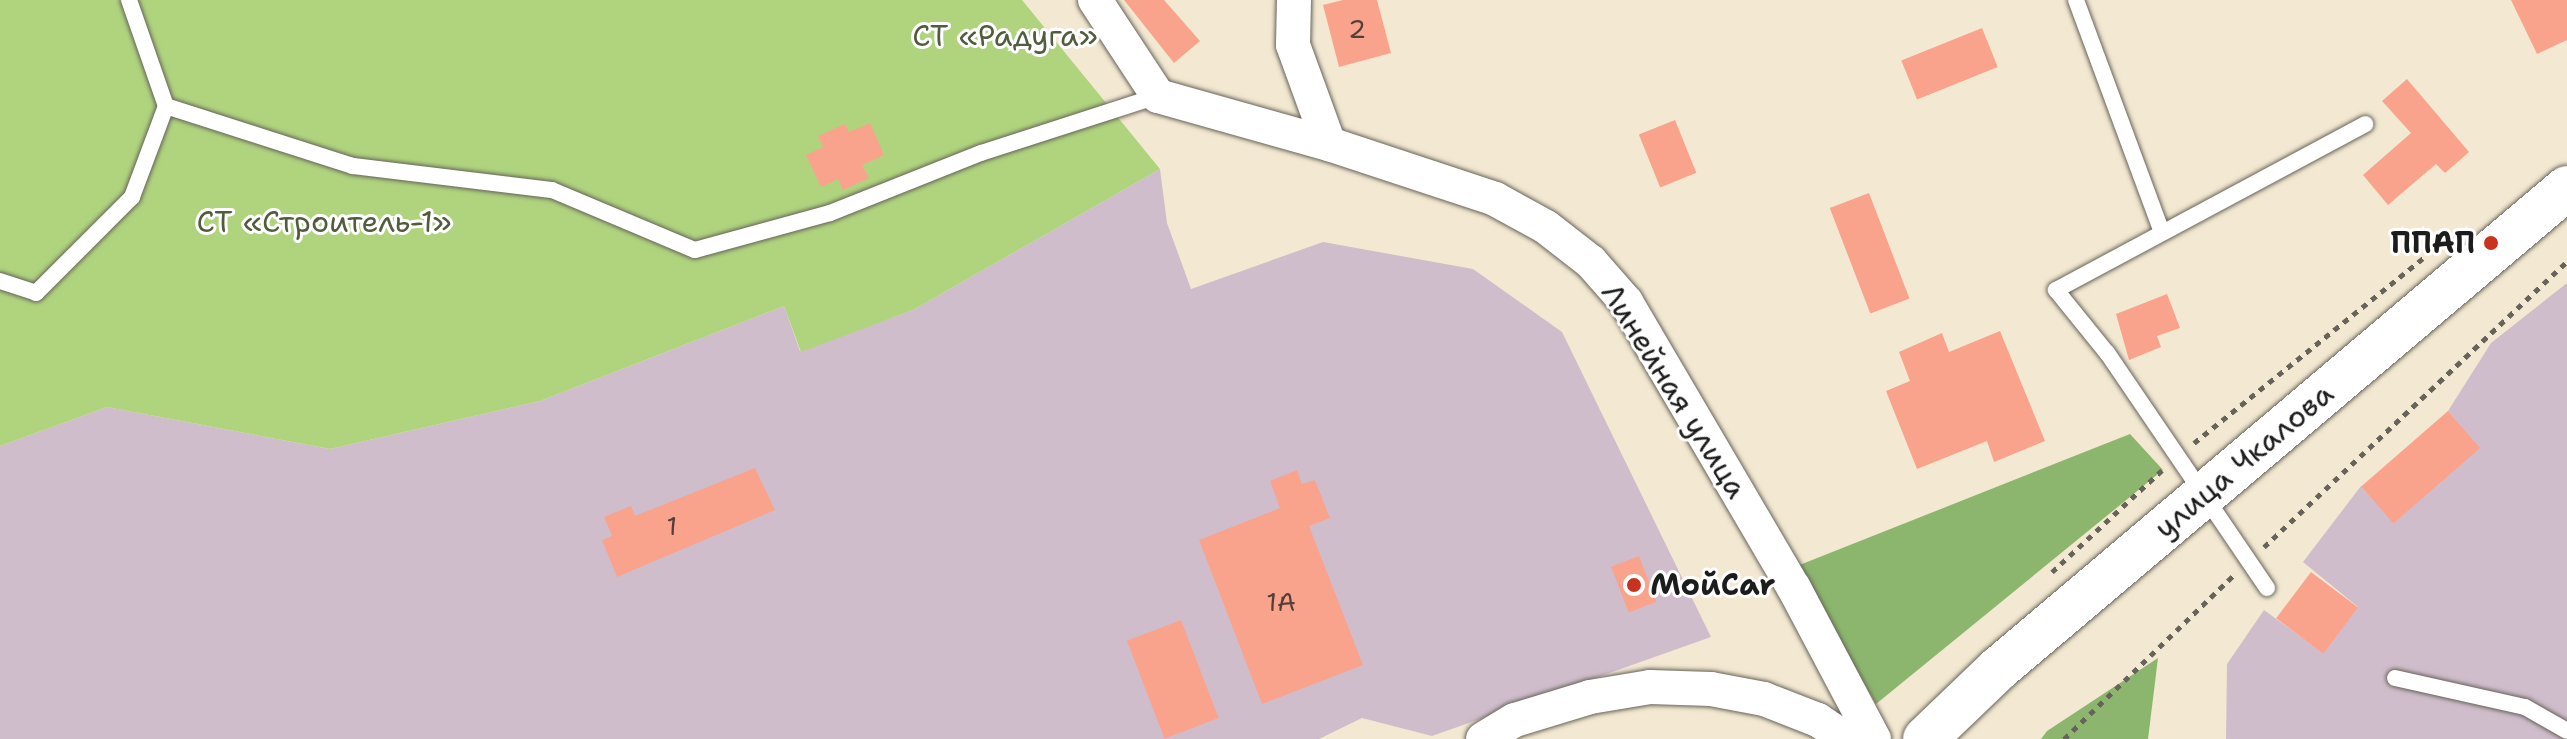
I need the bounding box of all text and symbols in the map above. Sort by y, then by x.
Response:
house number: 2 [1348,13,1366,45]
park label: СТ «Радуга» [912,18,1098,54]
park label: СТ «Строитель-1» [196,204,452,240]
place label: ППАП [2391,225,2475,261]
marker: ППАП [2482,234,2500,252]
street label: Линейная улица [1593,277,1755,505]
street label: улица Чкалова [2147,376,2341,546]
house number: 1 [667,510,677,542]
place label: МойCar [1650,567,1775,603]
marker: МойCar [1625,576,1643,594]
house number: 1А [1266,586,1296,618]

